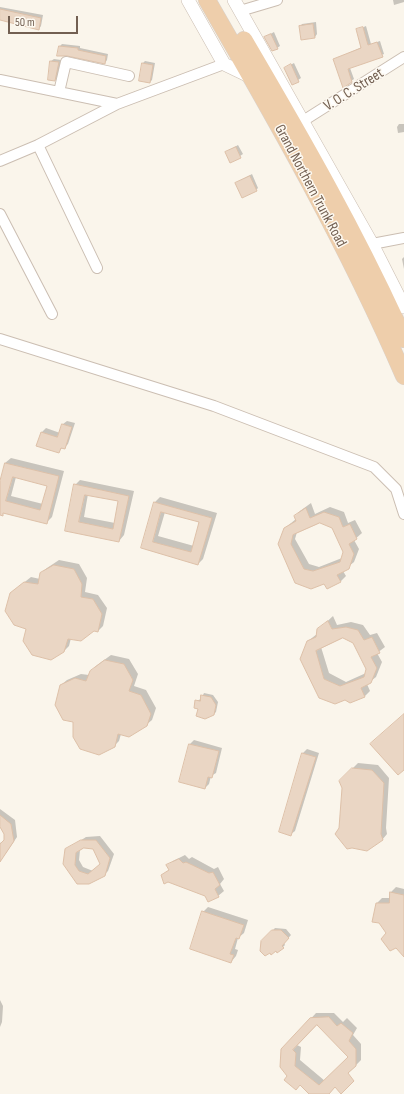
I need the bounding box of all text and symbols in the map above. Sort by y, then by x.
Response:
scale bar [10,8,80,34]
text: 50 m [15,15,35,30]
street label: V. O. C. Street [321,65,387,115]
street label: Grand Northern Trunk Road [270,122,350,250]

